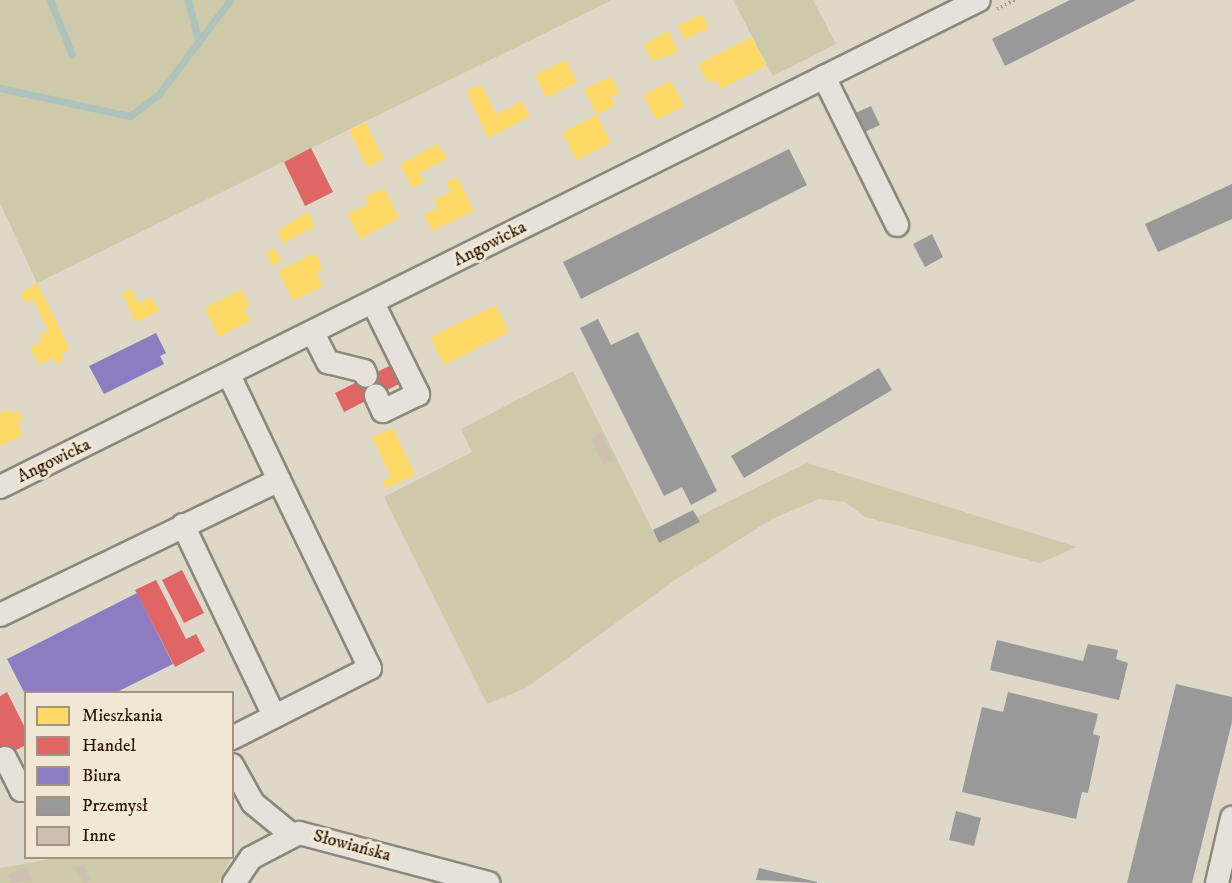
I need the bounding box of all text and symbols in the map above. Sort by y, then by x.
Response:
street label: Angowicka [450,216,530,272]
street label: Angowicka [14,434,94,488]
legend [24,691,234,859]
text: Mieszkania [82,705,163,727]
text: Handel [82,735,136,757]
text: Biura [82,765,121,787]
text: Przemysł [82,795,148,817]
text: Inne [82,825,116,847]
street label: Słowiańska [311,825,393,867]

